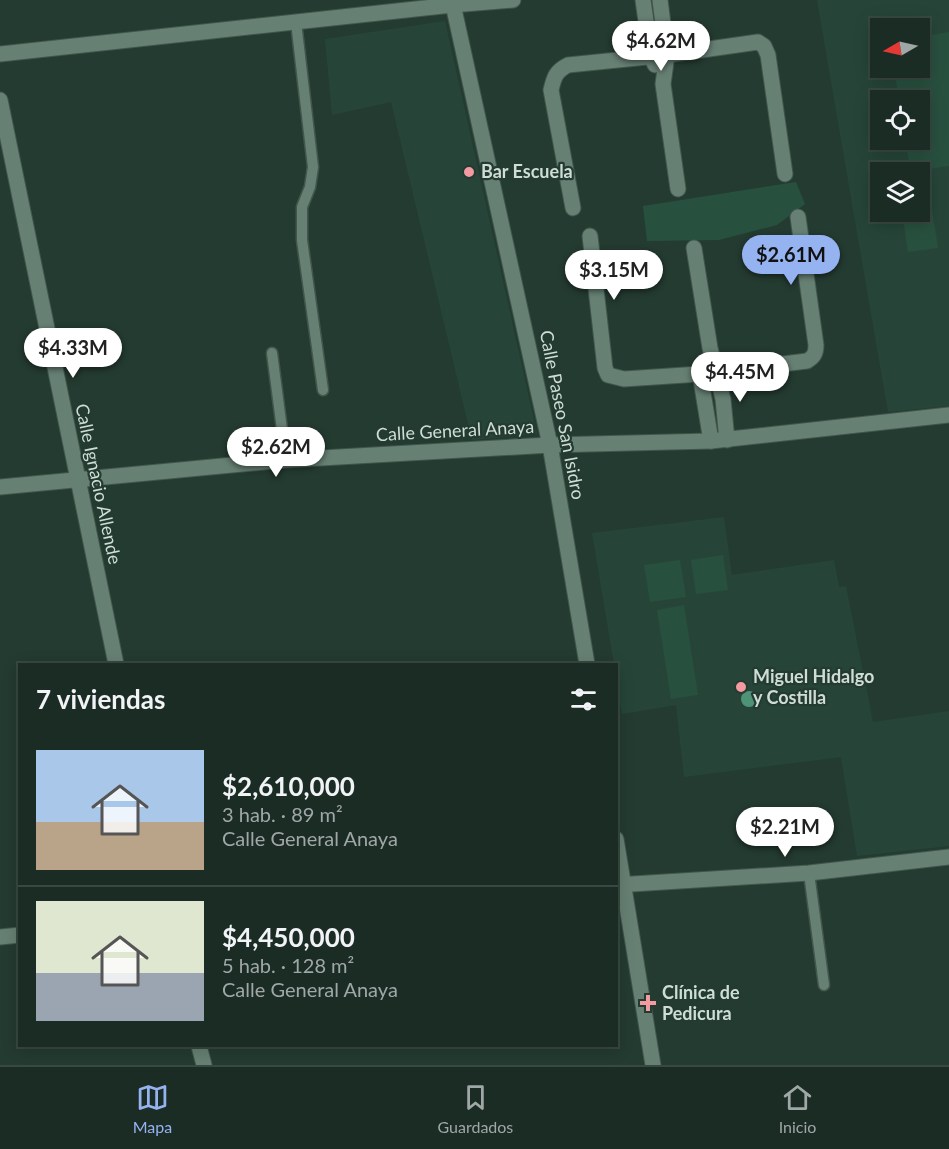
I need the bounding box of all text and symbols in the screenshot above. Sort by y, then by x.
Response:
north arrow [870,18,930,78]
map controls [870,18,930,222]
pin: $4.62M [612,21,710,72]
text: $4.62M [626,28,696,52]
button: locate [870,90,930,150]
place label: Bar Escuela [481,160,573,182]
button: layers [870,162,930,222]
marker: Bar Escuela [462,165,476,179]
pin: $2.61M [742,235,840,286]
text: $2.61M [756,242,826,266]
pin: $3.15M [565,250,663,301]
text: $3.15M [579,257,649,281]
pin: $4.33M [24,328,122,379]
street label: Calle Paseo San Isidro [536,328,590,501]
text: $4.33M [38,335,108,359]
pin: $4.45M [691,352,789,403]
text: $4.45M [705,359,775,383]
street label: Calle Ignacio Allende [71,402,127,566]
street label: Calle General Anaya [375,415,535,445]
pin: $2.62M [227,427,325,478]
text: $2.62M [241,434,311,458]
place label: Miguel Hidalgo y Costilla [753,665,874,708]
marker: Miguel Hidalgo y Costilla [734,680,748,694]
text: 7 viviendas [36,683,165,715]
icon: filters [567,683,600,716]
text: $2,610,000 [222,770,355,802]
icon: home [84,774,156,846]
text: 3 hab. · 89 m² [222,802,343,826]
pin: $2.21M [736,807,834,858]
text: $2.21M [750,814,820,838]
text: Calle General Anaya [222,826,398,850]
text: $4,450,000 [222,921,355,953]
icon: home [84,925,156,997]
text: 5 hab. · 128 m² [222,953,354,977]
text: Calle General Anaya [222,977,398,1001]
place label: Clínica de Pedicura [662,981,740,1024]
marker: Clínica de Pedicura [639,994,657,1012]
tab: Mapa [133,1081,172,1136]
tab: Guardados [437,1081,513,1136]
tab: Inicio [779,1081,816,1136]

